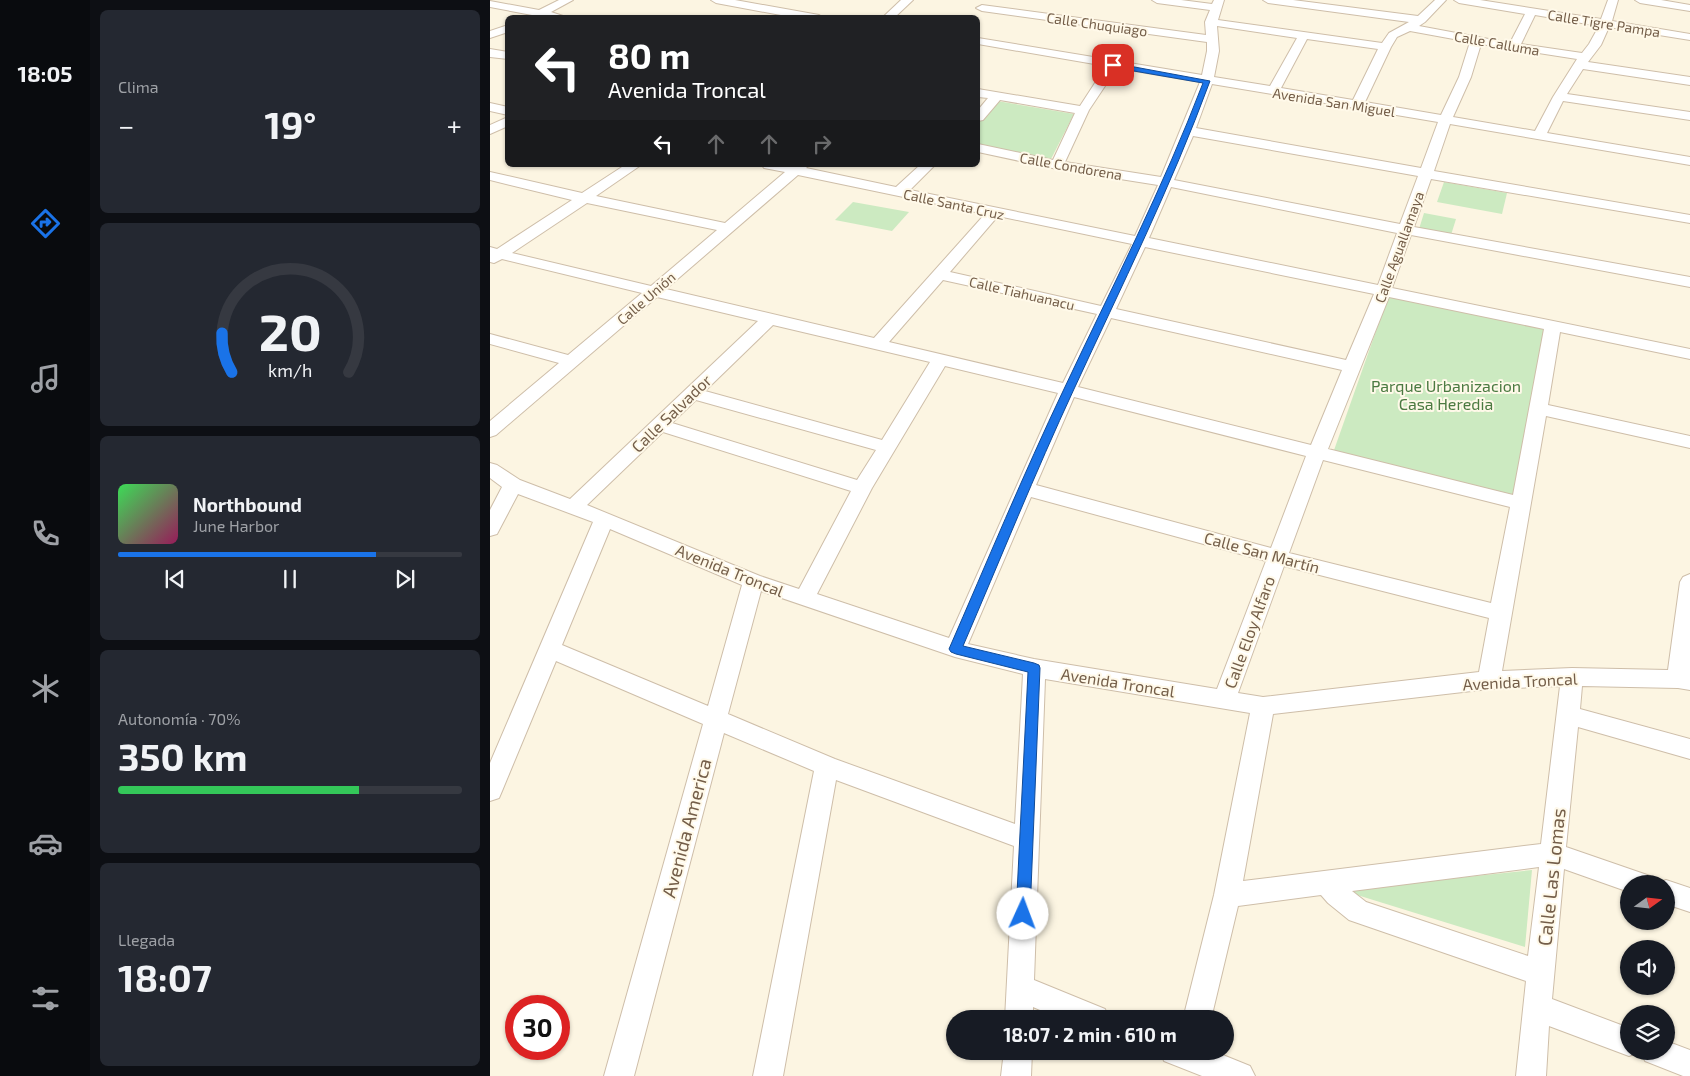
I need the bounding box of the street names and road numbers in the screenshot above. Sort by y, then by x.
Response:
street label: Calle Tigre Pampa [1546,6,1662,40]
street label: Calle Chuquiago [1046,9,1149,39]
street label: Calle Calluma [1453,27,1541,59]
street label: Avenida San Miguel [1272,84,1397,120]
street label: Calle Condorena [1019,149,1123,183]
street label: Calle Santa Cruz [902,185,1006,223]
street label: Calle Aguallamaya [1371,189,1427,305]
street label: Calle Unión [613,268,679,328]
street label: Calle Tiahuanacu [967,273,1077,313]
street label: Calle Salvador [627,370,715,456]
street label: Calle San Martín [1202,527,1322,577]
street label: Avenida Troncal [673,540,787,600]
street label: Calle Eloy Alfaro [1220,573,1278,691]
street label: Avenida Troncal [1060,664,1176,700]
street label: Avenida Troncal [1462,668,1578,693]
street label: Avenida America [656,756,716,900]
street label: Calle Las Lomas [1532,807,1570,947]

